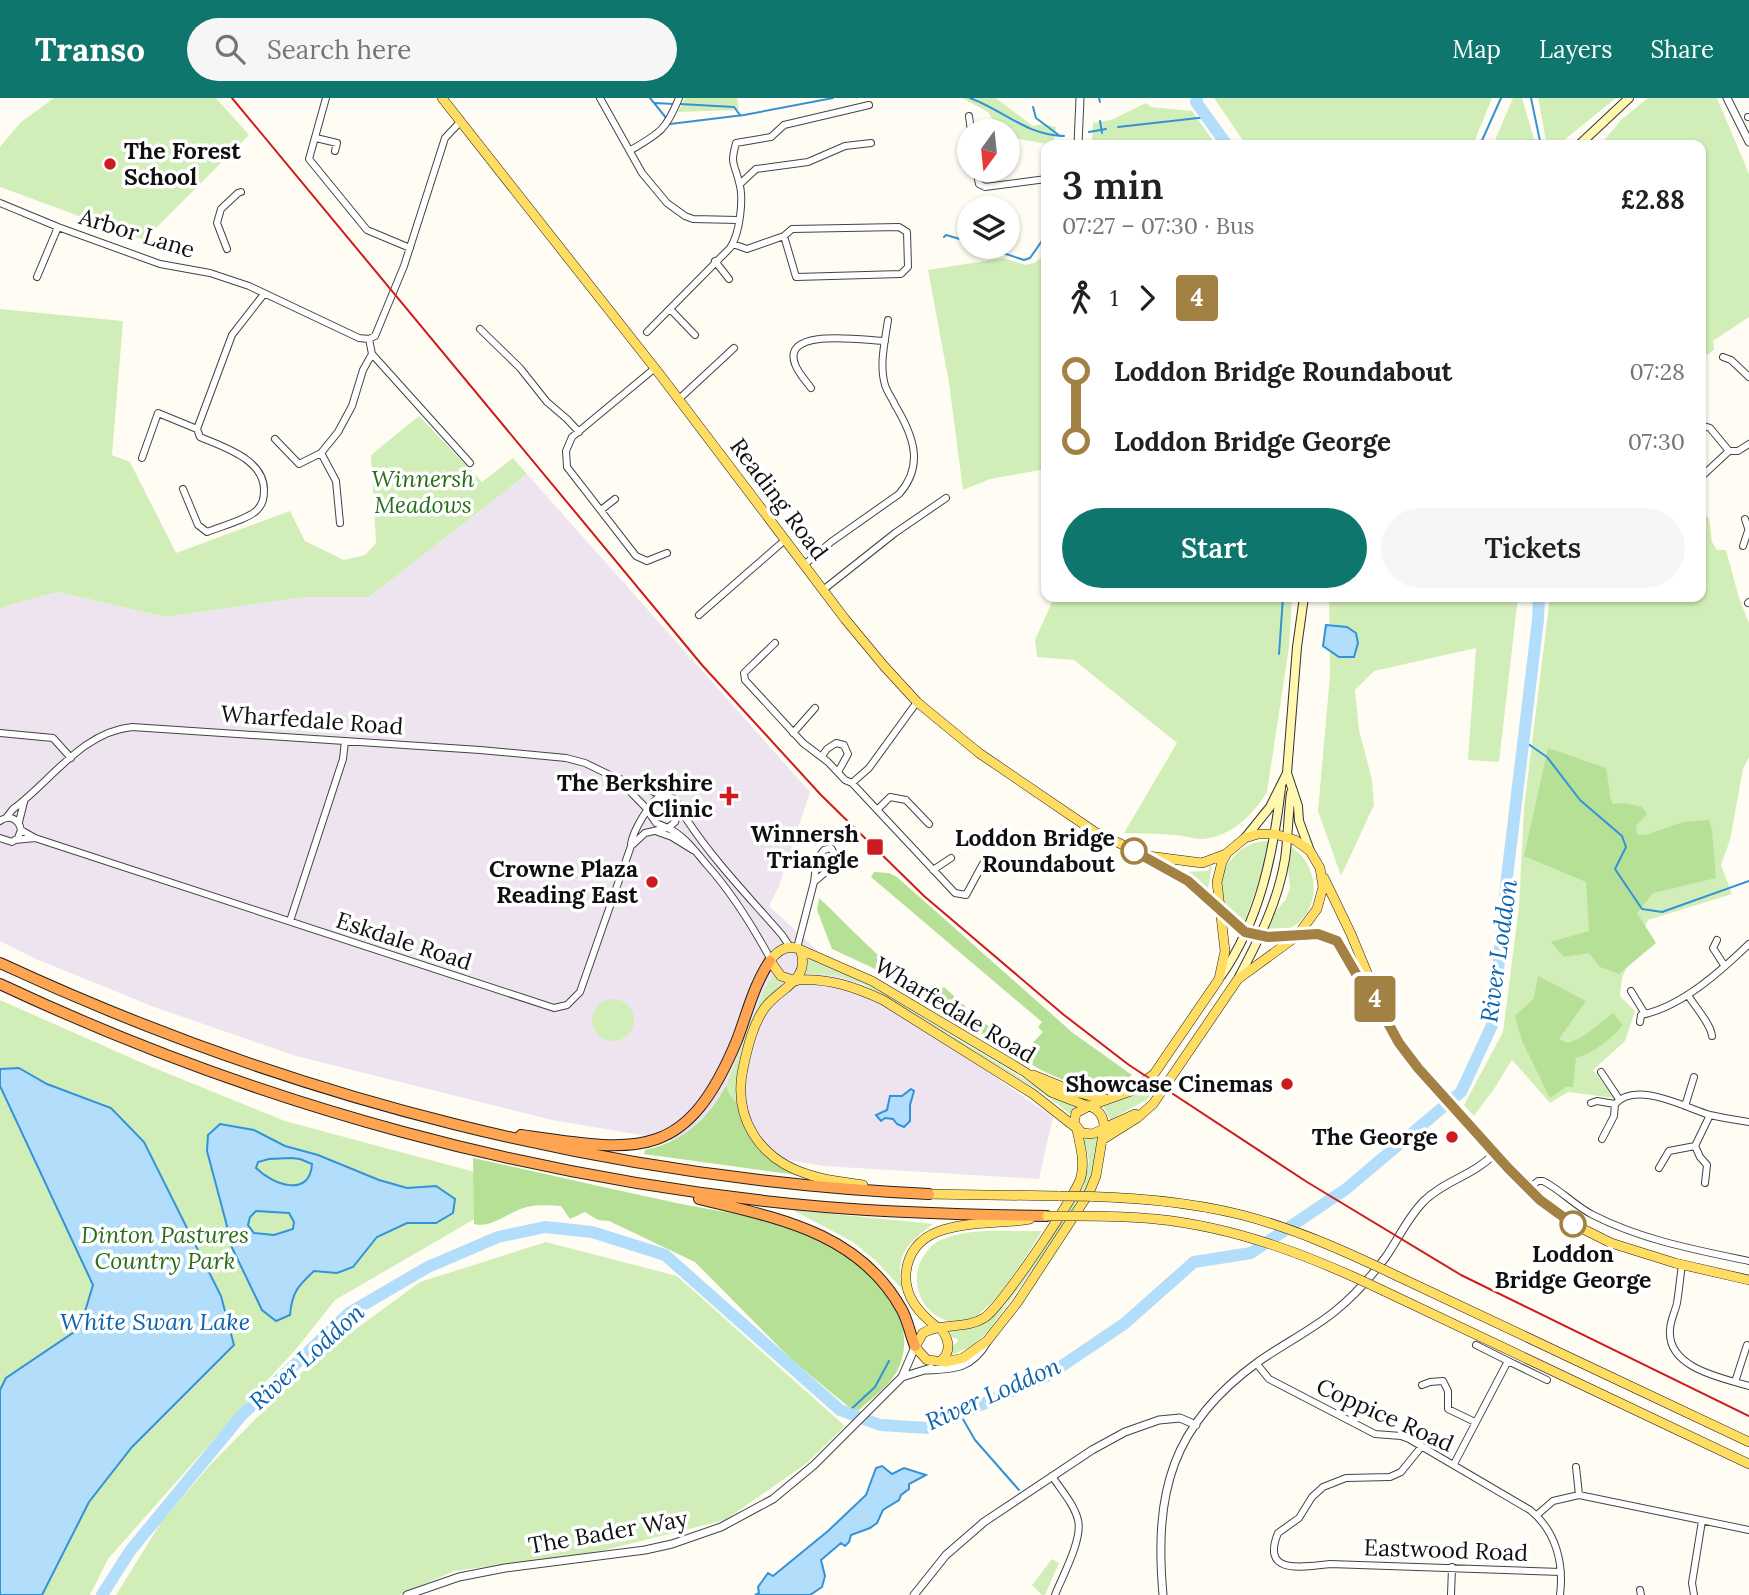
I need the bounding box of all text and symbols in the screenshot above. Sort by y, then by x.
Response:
search box [187,18,677,81]
text: Transo [35,28,145,70]
icon: search [211,30,249,68]
text: Search here [267,33,411,66]
text: Map [1452,34,1501,65]
text: Layers [1539,34,1612,65]
text: Share [1650,34,1714,65]
north arrow [957,119,1020,182]
map controls [957,119,1020,259]
place label: The Forest School [124,136,241,191]
marker: The Forest School [102,156,118,172]
text: 3 min [1062,161,1164,209]
text: £2.88 [1620,183,1685,216]
button: layers [957,196,1020,259]
street label: Arbor Lane [75,201,198,264]
text: 07:27 – 07:30 · Bus [1062,211,1254,240]
icon: walk [1062,279,1100,317]
icon: forward [1128,279,1166,317]
text: 4 [1190,282,1204,313]
text: 1 [1110,283,1118,312]
text: Loddon Bridge Roundabout [1114,355,1452,388]
text: 07:28 [1630,357,1685,386]
text: Loddon Bridge George [1114,425,1391,458]
text: 07:30 [1628,427,1685,456]
street label: Reading Road [724,432,835,565]
park label: Winnersh Meadows [372,464,474,519]
button: Start [1062,508,1367,588]
button: Tickets [1381,508,1685,588]
street label: Wharfedale Road [220,699,404,740]
place label: The Berkshire Clinic [557,768,713,823]
marker: The Berkshire Clinic [719,786,739,806]
place label: Winnersh Triangle [751,819,859,874]
place label: Loddon Bridge Roundabout [955,823,1115,878]
marker: Winnersh Triangle [865,837,885,857]
marker: Loddon Bridge Roundabout [1121,838,1147,864]
place label: Crowne Plaza Reading East [489,854,639,909]
marker: Crowne Plaza Reading East [644,874,660,890]
water label: River Loddon [1473,877,1524,1025]
street label: Eskdale Road [333,905,476,976]
street label: Wharfedale Road [869,950,1041,1069]
line badge: 4 [1352,976,1398,1022]
text: 4 [1368,983,1382,1014]
place label: Showcase Cinemas [1065,1069,1273,1098]
marker: Showcase Cinemas [1279,1076,1295,1092]
place label: The George [1312,1122,1438,1151]
marker: The George [1444,1129,1460,1145]
marker: Loddon Bridge George [1560,1211,1586,1237]
park label: Dinton Pastures Country Park [81,1220,249,1275]
place label: Loddon Bridge George [1495,1239,1651,1294]
water label: River Loddon [243,1297,371,1416]
water label: White Swan Lake [60,1306,250,1337]
water label: River Loddon [921,1350,1065,1437]
street label: Coppice Road [1312,1371,1459,1458]
street label: The Bader Way [526,1503,691,1560]
street label: Eastwood Road [1363,1532,1529,1567]

